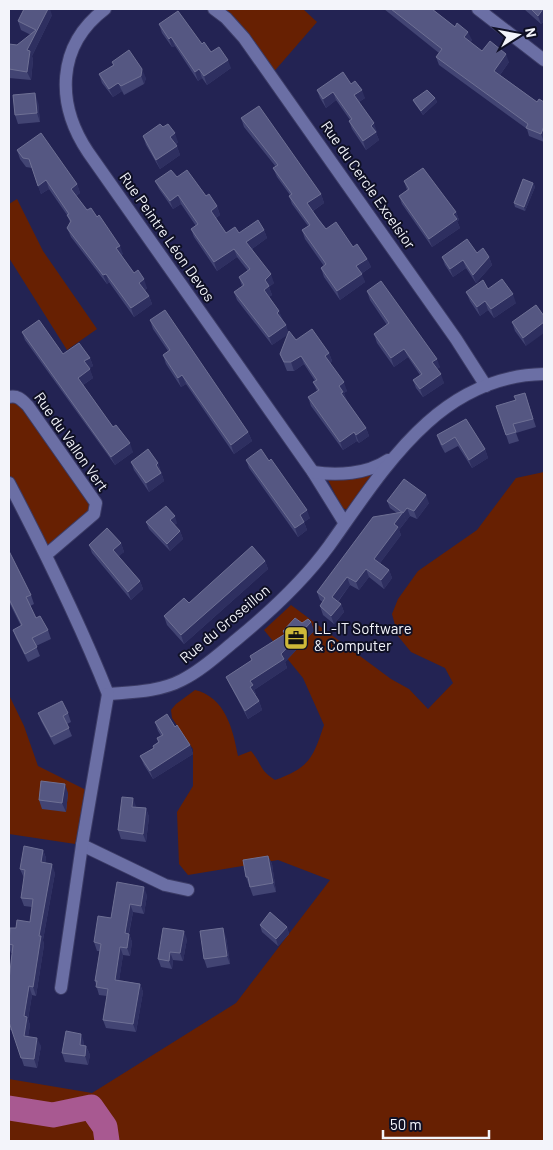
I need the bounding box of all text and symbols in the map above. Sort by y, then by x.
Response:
north arrow [493,10,543,60]
text: N [522,26,540,39]
street label: Rue du Cercle Excelsior [318,117,420,252]
street label: Rue Peintre Léon Devos [116,168,219,305]
street label: Rue du Vallon Vert [31,388,113,494]
street label: Rue du Groseillon [176,580,273,666]
place label: LL-IT Software & Computer [314,619,412,654]
office icon: LL-IT Software & Computer [283,625,309,651]
scale bar [383,1108,489,1140]
text: 50 m [390,1115,422,1133]

